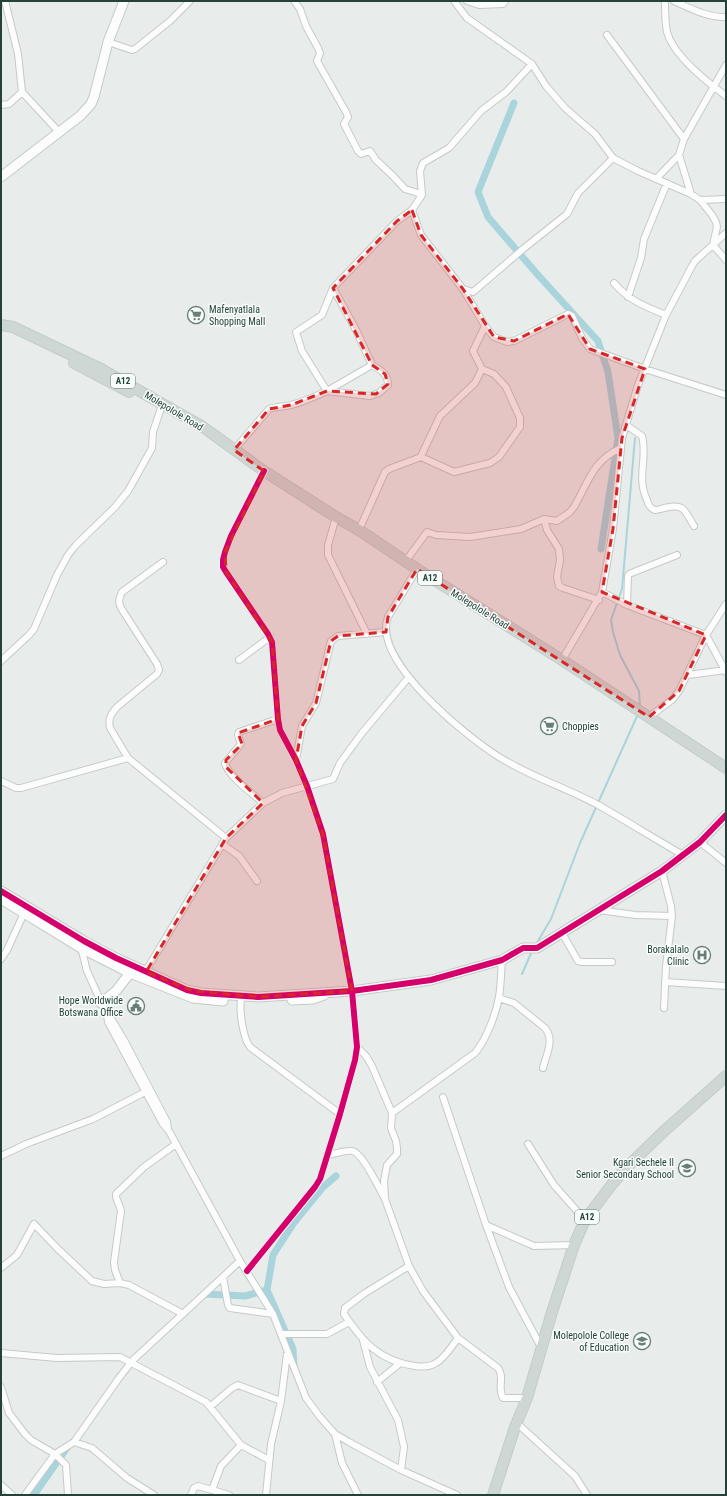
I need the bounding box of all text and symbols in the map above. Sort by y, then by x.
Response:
place label: Mafenyatlala Shopping Mall [209,304,265,327]
supermarket icon: Mafenyatlala Shopping Mall [186,305,206,325]
road number: A12 [111,374,135,388]
street label: Molepolole Road [143,389,205,433]
road number: A12 [418,571,442,585]
street label: Molepolole Road [449,587,511,631]
supermarket icon: Choppies [539,716,559,736]
place label: Choppies [562,721,599,732]
place label: Borakalalo Clinic [647,944,689,967]
hospital icon: Borakalalo Clinic [692,945,712,965]
place label: Hope Worldwide Botswana Office [59,995,123,1018]
public building icon: Hope Worldwide Botswana Office [126,996,146,1016]
place label: Kgari Sechele II Senior Secondary School [576,1157,674,1180]
school or university icon: Kgari Sechele II Senior Secondary School [677,1158,697,1178]
road number: A12 [575,1210,599,1224]
place label: Molepolole College of Education [553,1330,629,1353]
school or university icon: Molepolole College of Education [632,1331,652,1351]

